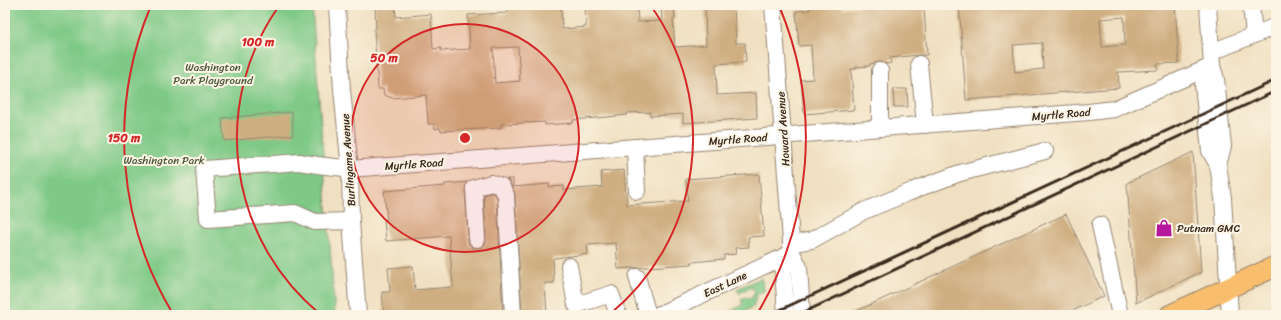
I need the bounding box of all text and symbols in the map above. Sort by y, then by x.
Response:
text: 100 m [242,31,275,53]
text: 50 m [370,47,398,69]
park label: Washington Park Playground [173,58,254,90]
street label: Howard Avenue [771,91,796,167]
street label: Myrtle Road [1031,102,1092,127]
street label: Burlingame Avenue [336,113,361,207]
text: 150 m [108,127,141,149]
street label: Myrtle Road [708,128,769,151]
centre of rings [458,131,472,145]
park label: Washington Park [123,151,205,170]
street label: Myrtle Road [384,153,445,176]
shop icon: Putnam GMC [1154,218,1174,238]
place label: Putnam GMC [1177,219,1240,238]
street label: East Lane [700,266,751,303]

